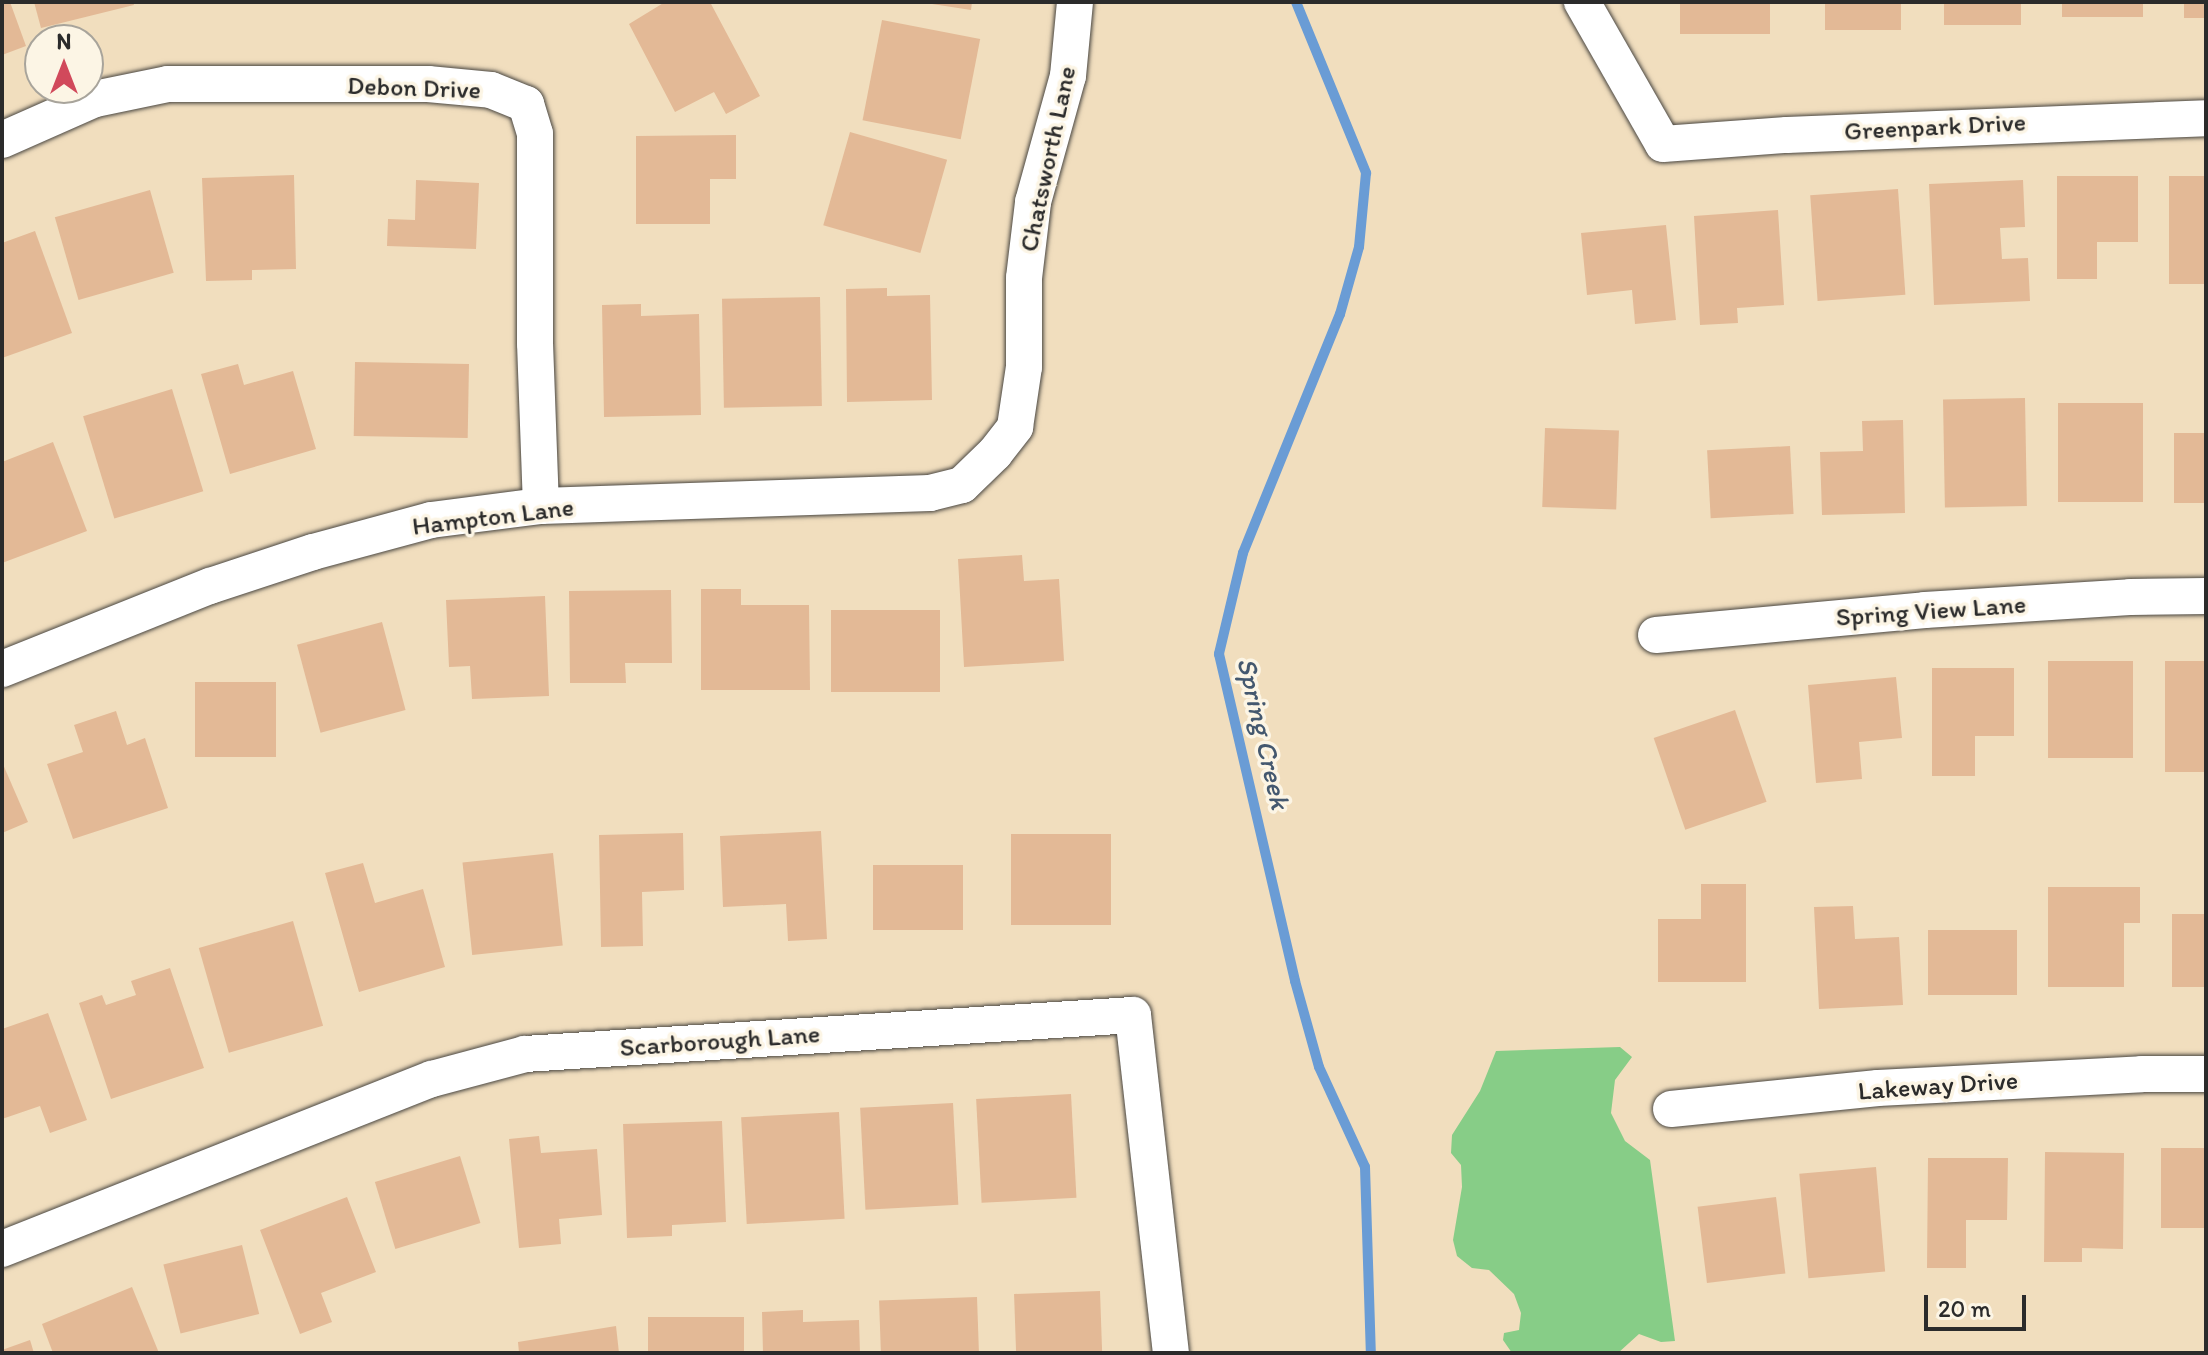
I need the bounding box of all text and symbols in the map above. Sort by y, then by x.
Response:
north arrow [24,24,104,104]
text: N [57,28,71,55]
street label: Chatsworth Lane [1013,63,1083,255]
street label: Debon Drive [346,70,482,106]
street label: Greenpark Drive [1843,107,2027,147]
street label: Hampton Lane [410,492,576,542]
street label: Spring View Lane [1835,589,2027,633]
water label: Spring Creek [1230,654,1298,812]
street label: Scarborough Lane [618,1018,822,1064]
street label: Lakeway Drive [1857,1065,2019,1107]
scale bar [1928,1279,2030,1329]
text: 20 m [1938,1294,1991,1323]

